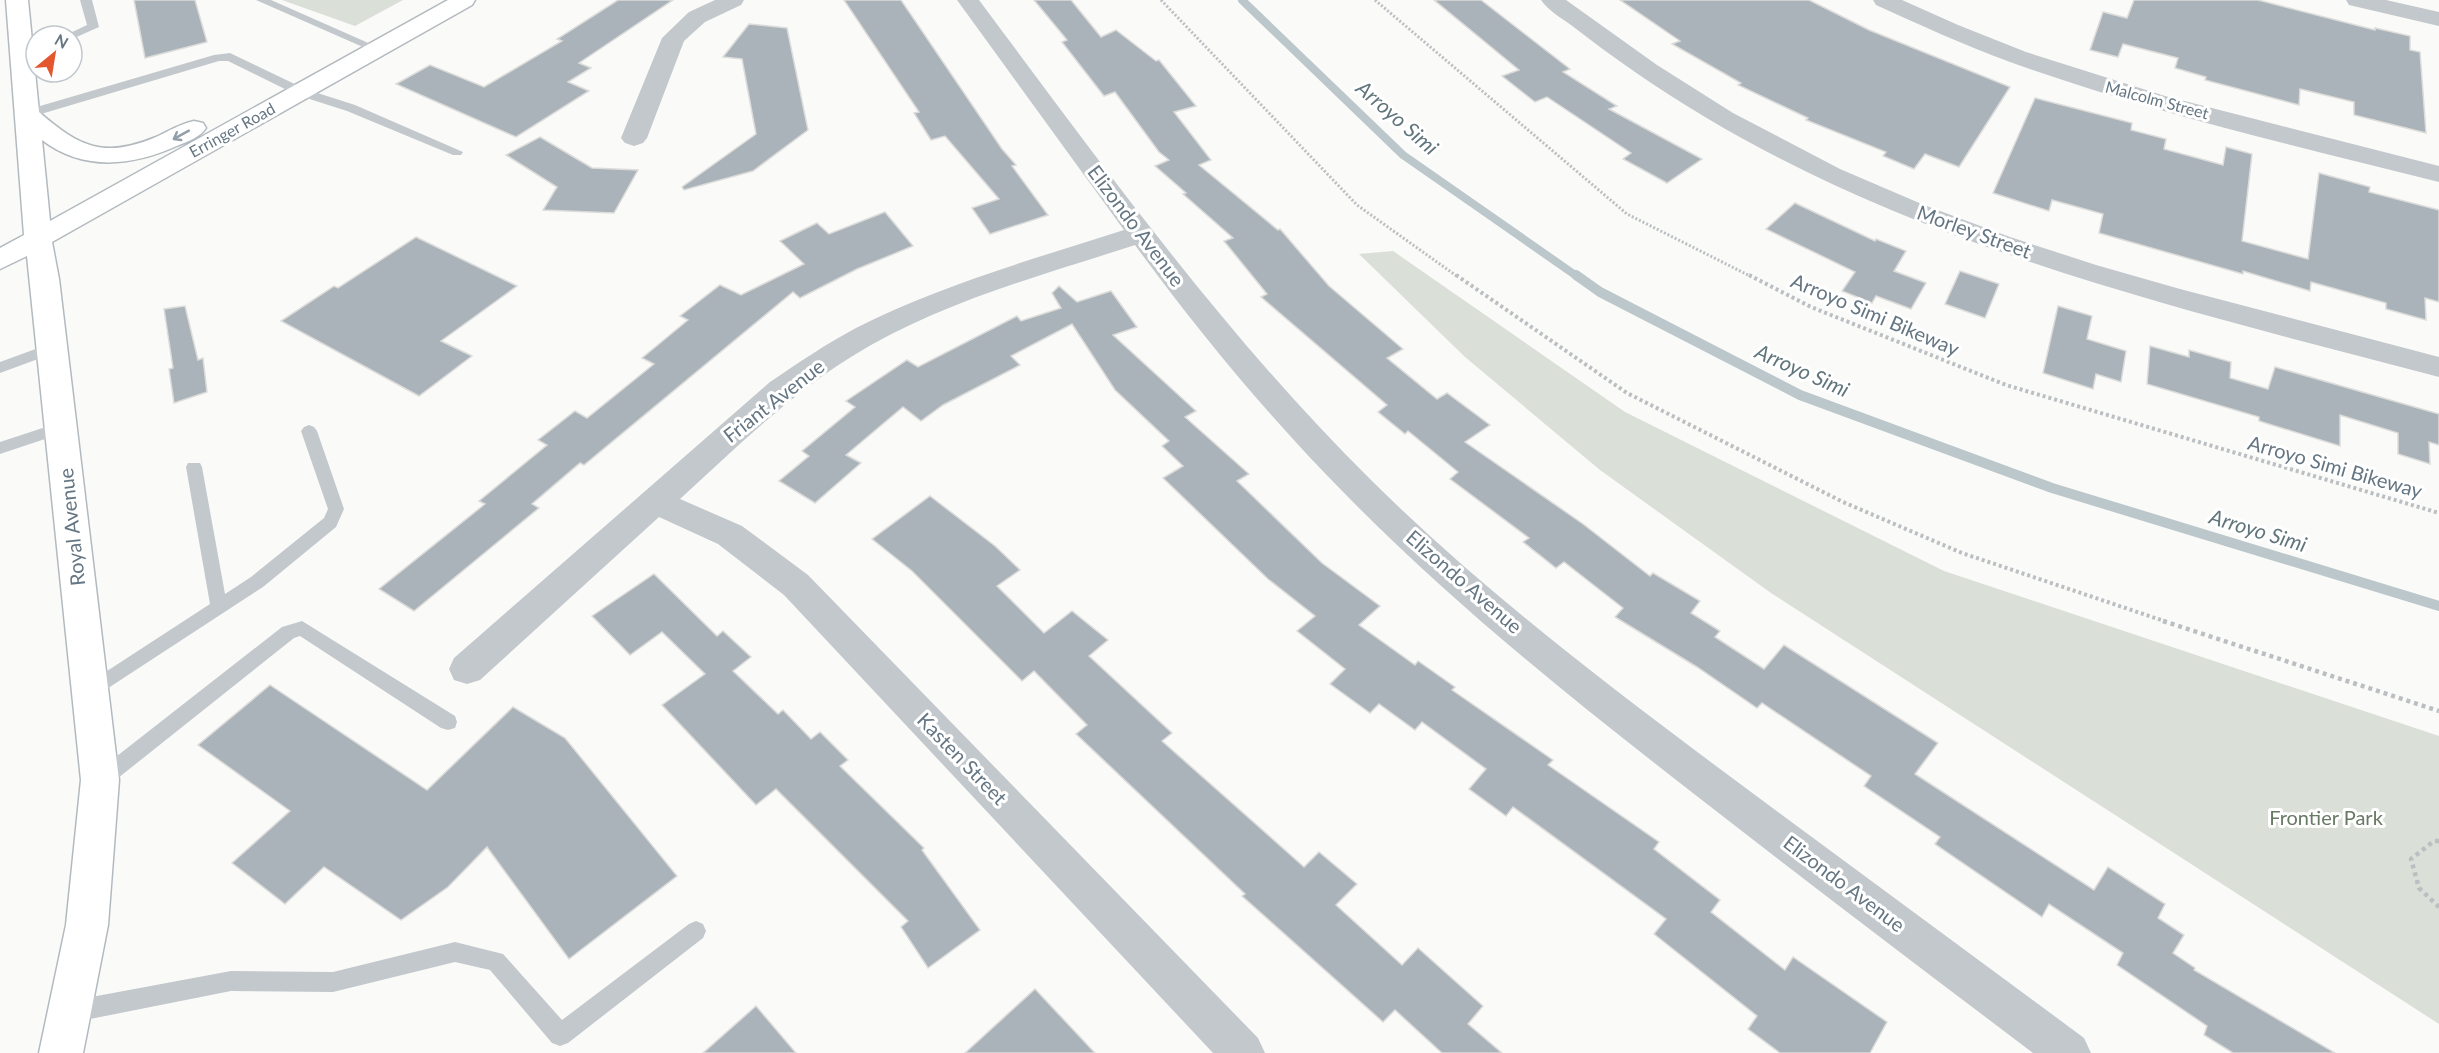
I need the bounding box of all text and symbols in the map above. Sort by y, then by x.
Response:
north arrow [24,24,84,84]
text: N [52,29,72,52]
water label: Arroyo Simi [1351,74,1444,159]
street label: Malcolm Street [2103,77,2211,122]
street label: Erringer Road [186,98,278,161]
one-way arrow [173,129,190,141]
street label: Elizondo Avenue [1083,160,1190,291]
street label: Morley Street [1914,199,2035,263]
street label: Arroyo Simi Bikeway [1788,268,1964,361]
water label: Arroyo Simi [1751,337,1854,401]
street label: Friant Avenue [718,353,829,447]
street label: Arroyo Simi Bikeway [2245,430,2426,503]
street label: Royal Avenue [53,467,89,587]
water label: Arroyo Simi [2206,503,2310,556]
street label: Elizondo Avenue [1402,524,1527,638]
street label: Kasten Street [913,707,1012,809]
park label: Frontier Park [2269,805,2384,829]
street label: Elizondo Avenue [1779,830,1910,937]

